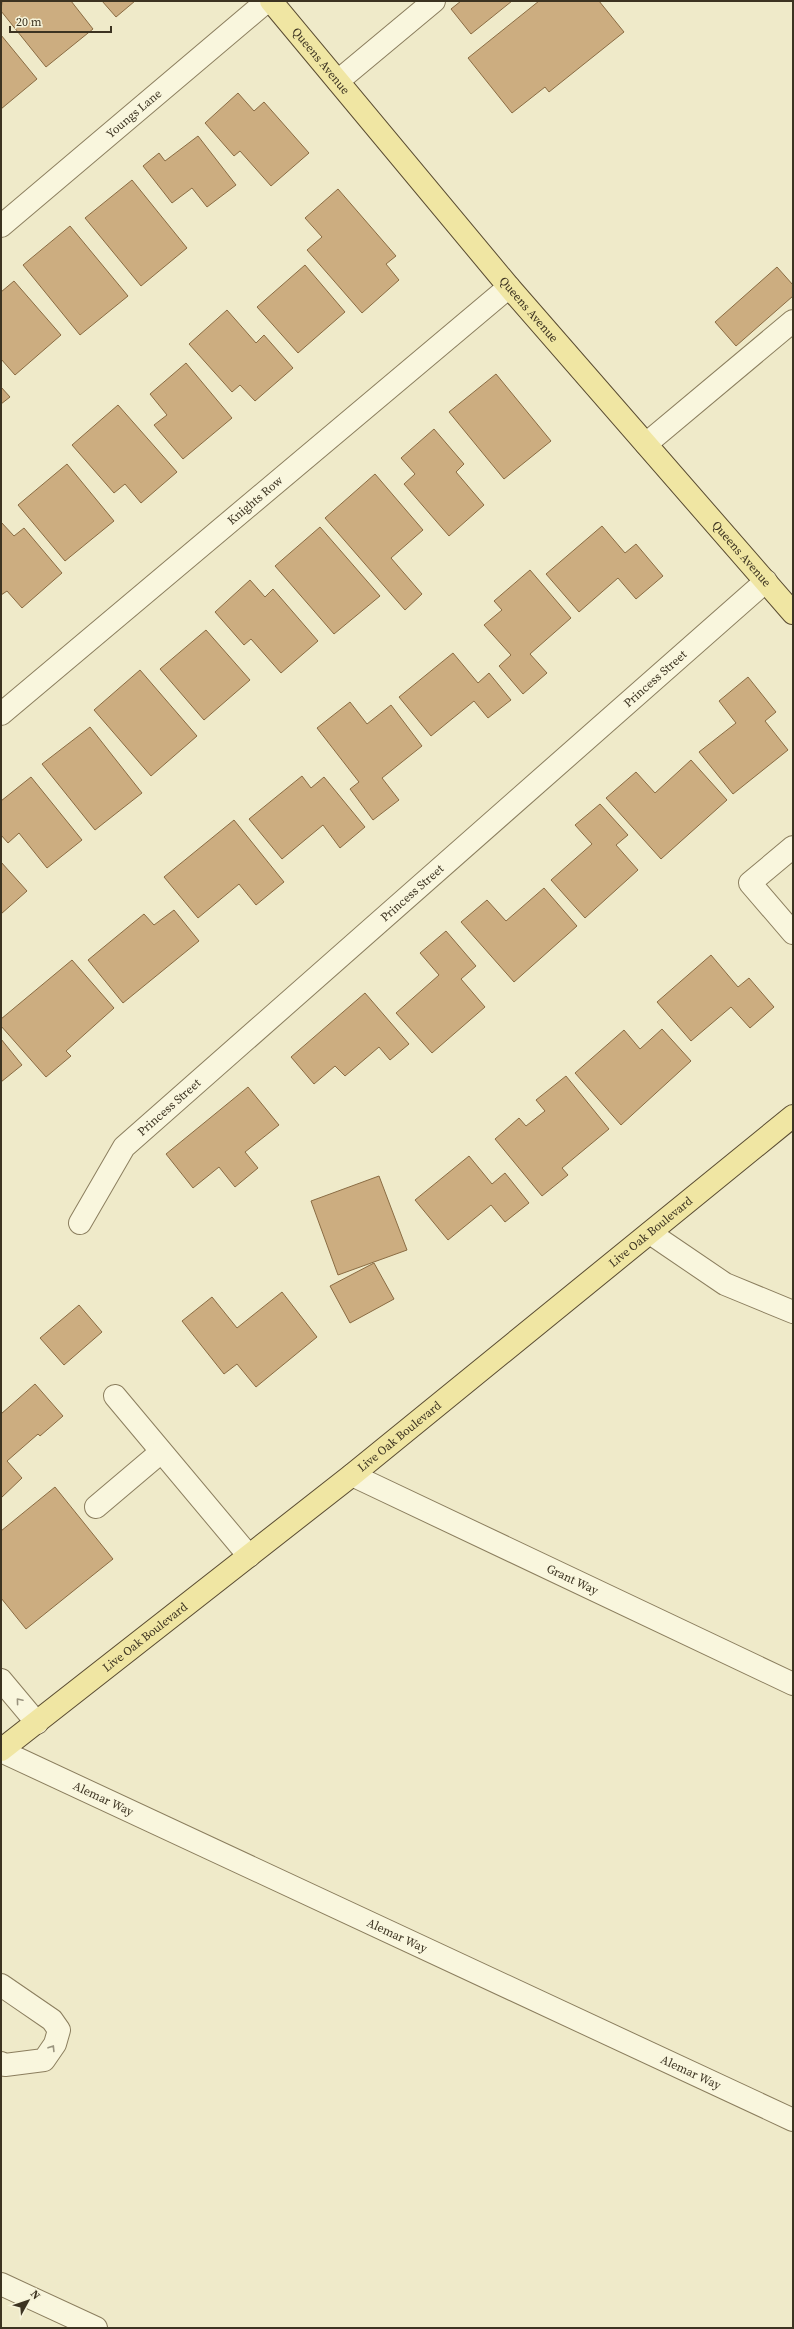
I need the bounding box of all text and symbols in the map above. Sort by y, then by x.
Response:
scale bar [10,8,111,34]
text: 20 m [16,14,42,30]
street label: Queens Avenue [288,24,353,98]
street label: Youngs Lane [103,86,165,142]
street label: Queens Avenue [496,273,562,346]
street label: Knights Row [224,472,287,528]
street label: Queens Avenue [708,518,775,590]
street label: Princess Street [620,646,690,711]
street label: Princess Street [377,861,447,925]
street label: Princess Street [134,1075,204,1139]
street label: Live Oak Boulevard [605,1193,696,1271]
street label: Live Oak Boulevard [354,1397,445,1475]
street label: Grant Way [544,1560,602,1599]
street label: Live Oak Boulevard [99,1599,191,1675]
one-way arrow [16,1699,23,1706]
street label: Alemar Way [71,1778,137,1820]
street label: Alemar Way [364,1915,431,1957]
one-way arrow [47,2045,54,2052]
street label: Alemar Way [658,2051,724,2094]
north arrow [8,2281,48,2321]
text: N [27,2287,44,2303]

